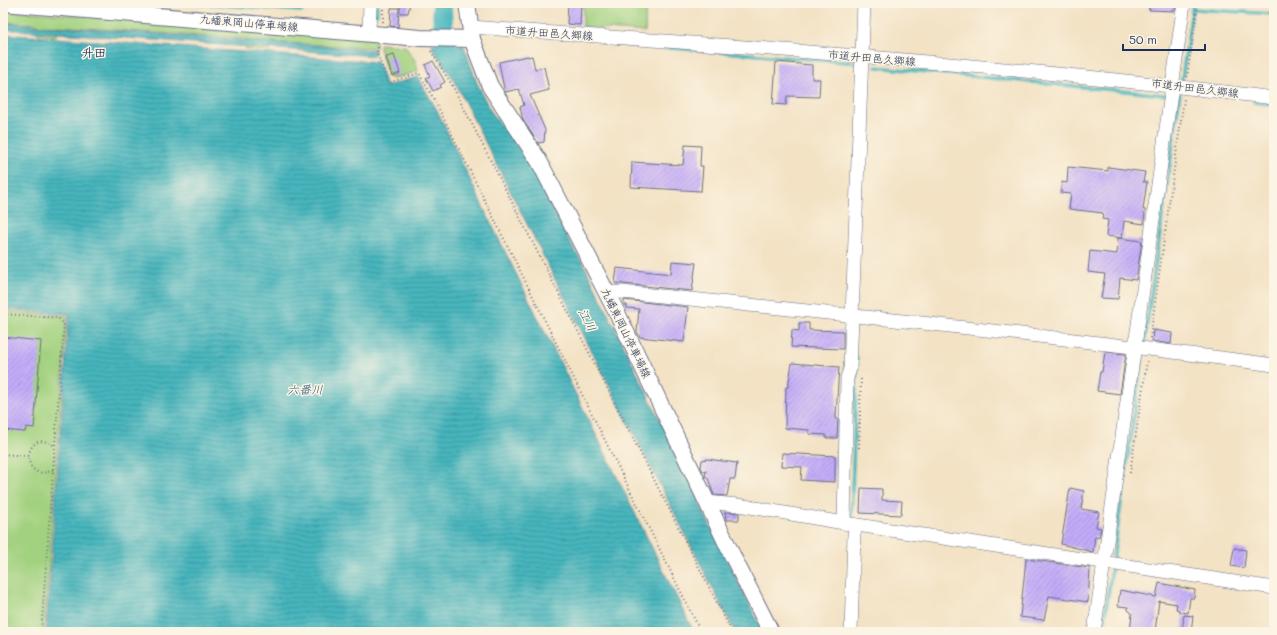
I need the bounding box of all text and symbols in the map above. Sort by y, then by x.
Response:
street label: 九蟠東岡山停車場線 [199,11,299,34]
street label: 市道升田邑久郷線 [505,22,593,43]
scale bar [1123,26,1205,52]
text: 50 m [1129,31,1157,47]
district label: 升田 [82,44,106,60]
street label: 市道升田邑久郷線 [828,46,917,69]
street label: 市道升田邑久郷線 [1150,75,1240,100]
street label: 九蟠東岡山停車場線 [598,285,655,381]
water label: 江川 [575,305,600,334]
water label: 六番川 [287,381,323,397]

